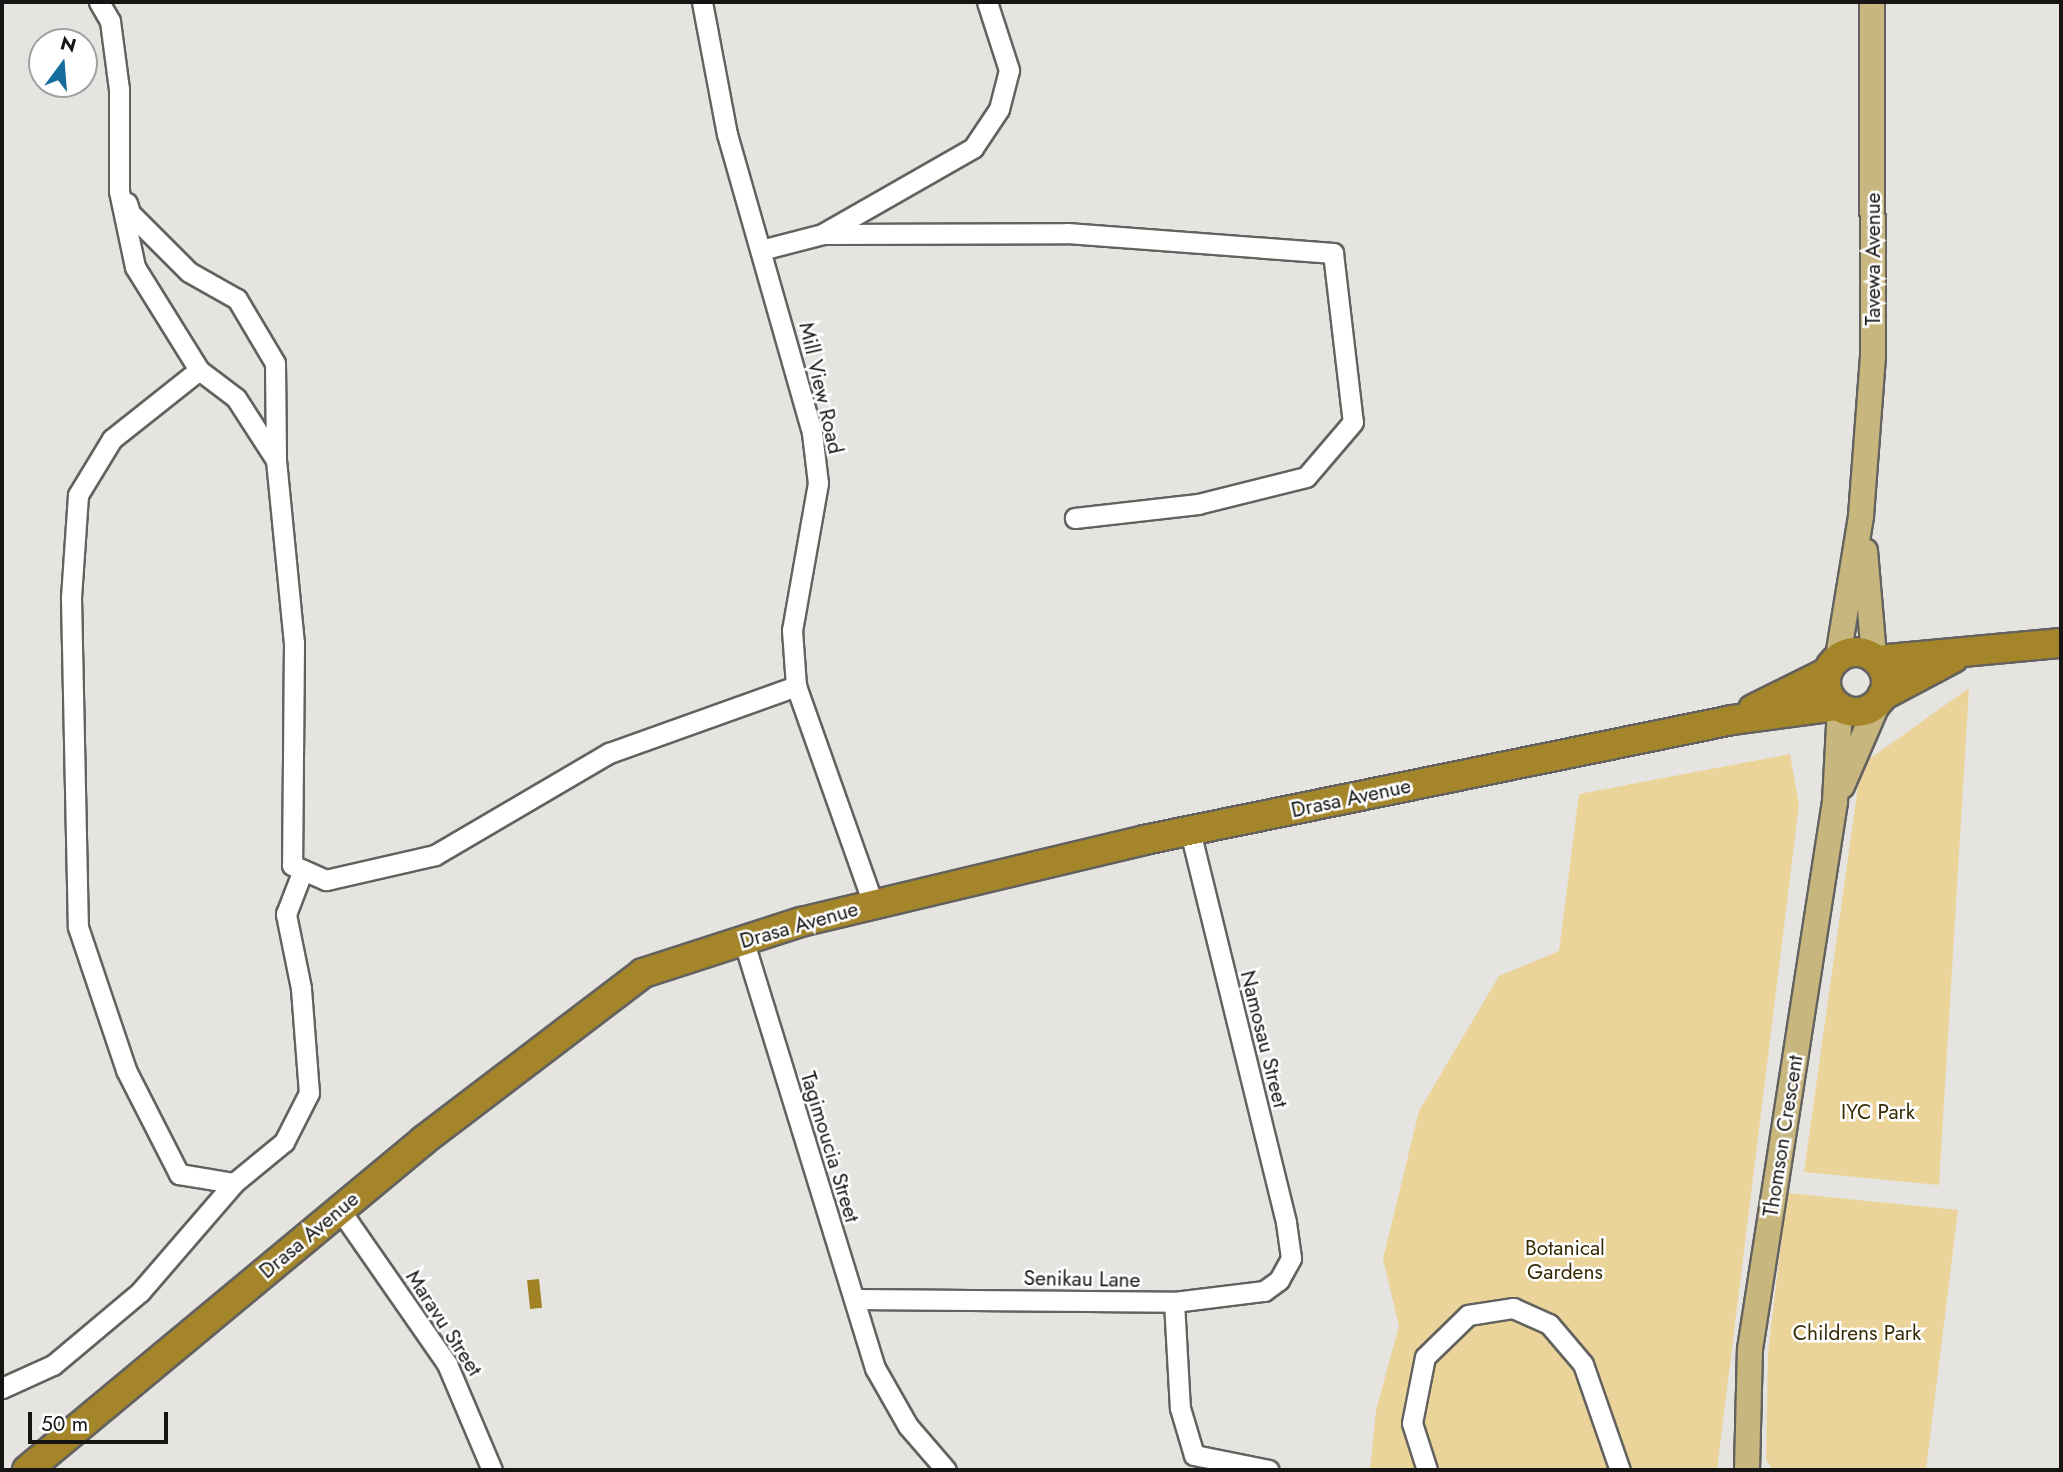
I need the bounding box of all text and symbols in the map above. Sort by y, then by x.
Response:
north arrow [28,28,98,98]
text: N [57,29,79,59]
street label: Tavewa Avenue [1860,192,1886,326]
street label: Mill View Road [794,320,848,456]
street label: Drasa Avenue [1289,773,1413,823]
street label: Drasa Avenue [737,896,861,954]
street label: Namosau Street [1235,968,1293,1110]
street label: Thomson Crescent [1758,1053,1808,1219]
street label: Tagimoucia Street [795,1069,865,1225]
park label: IYC Park [1841,1099,1915,1125]
street label: Drasa Avenue [254,1186,364,1284]
park label: Botanical Gardens [1525,1235,1605,1285]
street label: Maravu Street [400,1265,488,1381]
street label: Senikau Lane [1023,1265,1141,1293]
park label: Childrens Park [1793,1320,1921,1346]
scale bar [32,1398,172,1442]
text: 50 m [41,1409,88,1439]

